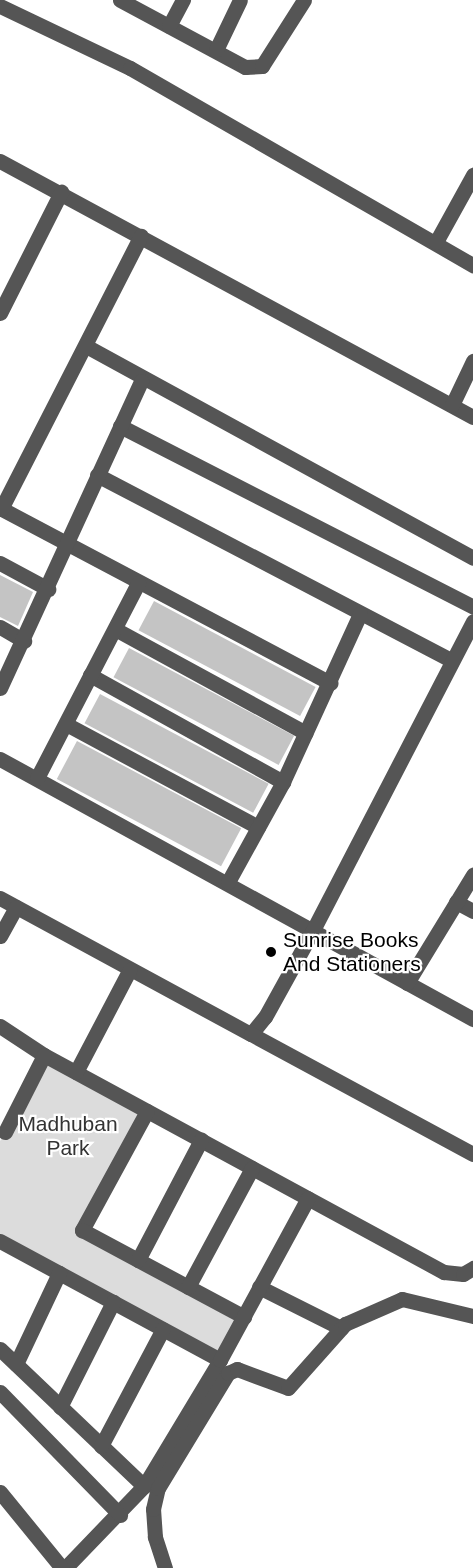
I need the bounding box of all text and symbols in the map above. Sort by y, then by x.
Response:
place label: Sunrise Books And Stationers [283,927,421,977]
marker: Sunrise Books And Stationers [264,945,278,959]
park label: Madhuban Park [18,1111,118,1161]

